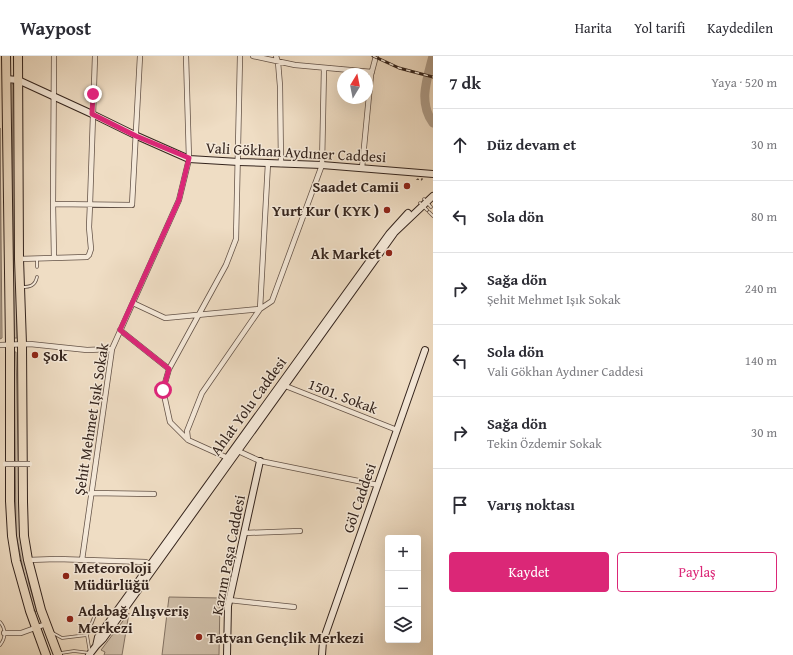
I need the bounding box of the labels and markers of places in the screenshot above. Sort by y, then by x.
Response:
place label: Saadet Camii [312,176,399,197]
marker: Saadet Camii [402,181,412,191]
place label: Yurt Kur ( KYK ) [272,200,379,221]
marker: Yurt Kur ( KYK ) [382,205,392,215]
place label: Ak Market [311,243,381,264]
marker: Ak Market [384,248,394,258]
place label: Şok [43,345,68,366]
marker: Şok [30,350,40,360]
place label: Meteoroloji Müdürlüğü [74,557,152,595]
marker: Meteoroloji Müdürlüğü [61,571,71,581]
place label: Adabağ Alışveriş Merkezi [78,600,189,638]
marker: Adabağ Alışveriş Merkezi [65,614,75,624]
place label: Tatvan Gençlik Merkezi [207,627,364,648]
marker: Tatvan Gençlik Merkezi [194,632,204,642]

